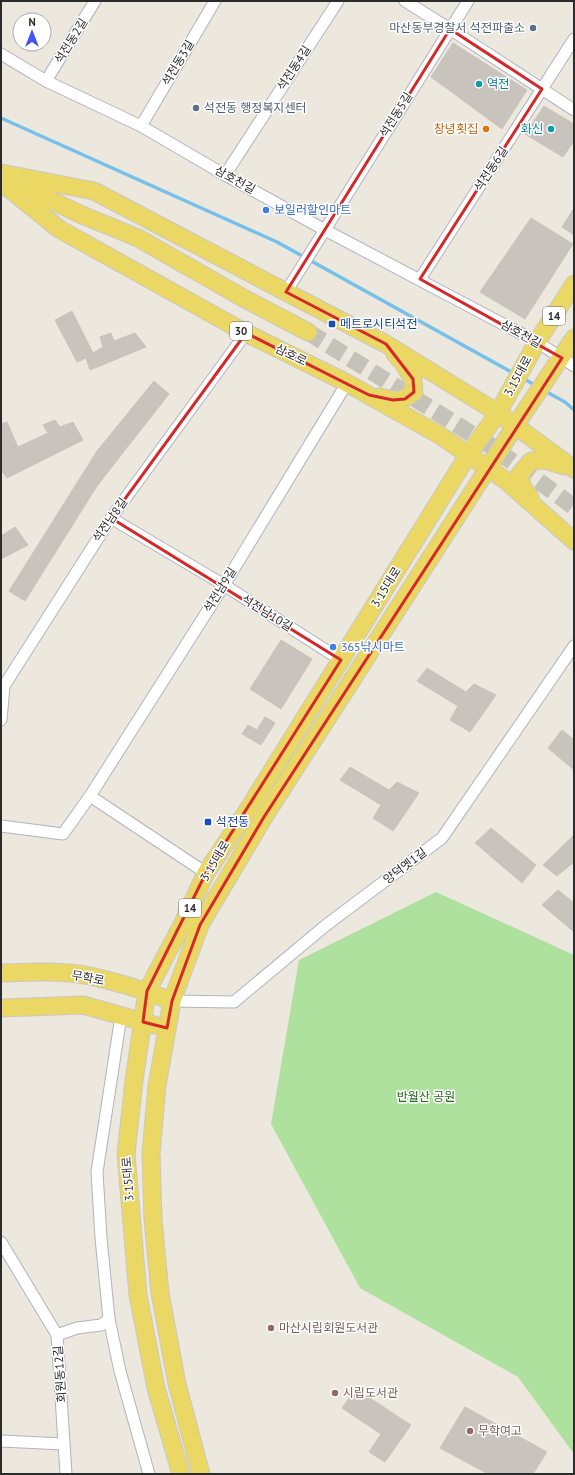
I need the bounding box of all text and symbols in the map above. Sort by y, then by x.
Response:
north arrow [12,12,52,52]
text: N [28,15,36,29]
street label: 석전동2길 [51,15,90,66]
place label: 마산동부경찰서 석전파출소 [389,20,525,35]
marker: 마산동부경찰서 석전파출소 [528,23,538,33]
street label: 석전동3길 [158,37,197,88]
street label: 석전동4길 [273,42,314,93]
place label: 역전 [487,76,509,91]
marker: 역전 [474,79,484,89]
street label: 석전동5길 [376,89,415,140]
place label: 석전동 행정복지센터 [204,100,307,115]
marker: 석전동 행정복지센터 [191,103,201,113]
place label: 창녕횟집 [434,121,478,136]
place label: 화신 [521,121,543,136]
marker: 창녕횟집 [481,124,491,134]
marker: 화신 [546,124,556,134]
street label: 석전동6길 [470,143,511,194]
street label: 삼호천길 [212,162,258,197]
place label: 보일러할인마트 [274,202,351,217]
marker: 보일러할인마트 [261,205,271,215]
road number: 14 [543,307,565,325]
place label: 메트로시티석전 [340,316,417,331]
street label: 삼호천길 [498,316,544,351]
marker: 메트로시티석전 [327,319,337,329]
road number: 30 [230,322,252,340]
street label: 삼호로 [273,341,309,369]
street label: 3.15대로 [500,353,535,399]
street label: 석전남8길 [89,495,130,545]
street label: 석전남9길 [200,564,239,615]
street label: 3·15대로 [367,564,404,610]
street label: 석전남10길 [239,591,296,634]
place label: 365낚시마트 [341,639,405,654]
marker: 365낚시마트 [328,642,338,652]
place label: 석전동 [216,814,249,829]
marker: 석전동 [203,817,213,827]
street label: 3·15대로 [197,838,233,884]
street label: 양덕옛1길 [380,844,429,887]
road number: 14 [179,899,201,917]
street label: 무학로 [70,967,106,988]
park label: 반월산 공원 [397,1089,455,1104]
street label: 3·15대로 [118,1156,137,1202]
place label: 마산시립회원도서관 [279,1320,378,1335]
marker: 마산시립회원도서관 [266,1323,276,1333]
street label: 회원동12길 [50,1345,69,1403]
place label: 시립도서관 [343,1385,398,1400]
marker: 시립도서관 [330,1388,340,1398]
place label: 무학여고 [478,1423,522,1438]
marker: 무학여고 [465,1426,475,1436]

